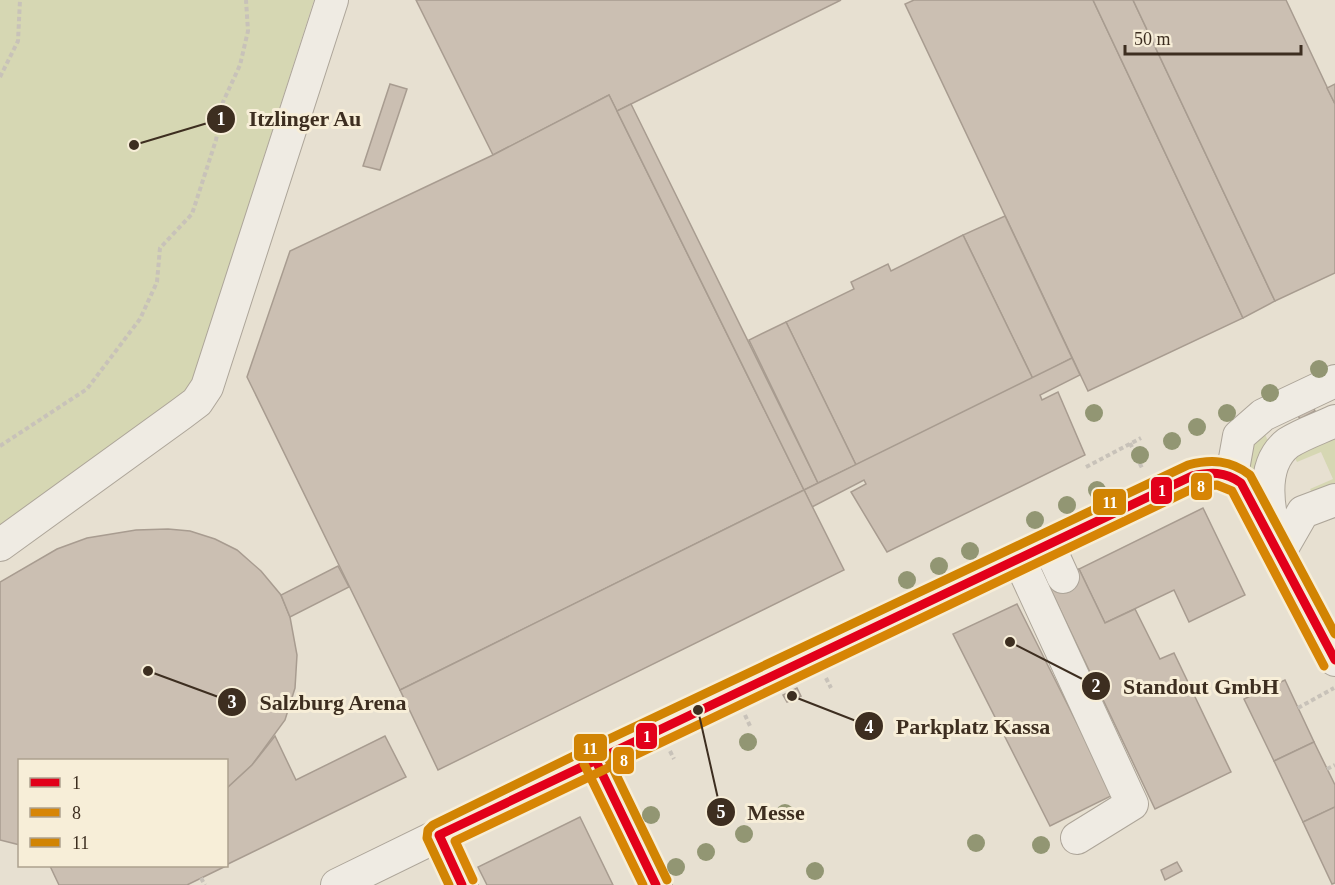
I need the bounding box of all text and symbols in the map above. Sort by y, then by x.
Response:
scale bar [1125,18,1300,56]
text: 50 m [1134,29,1171,49]
callout: Itzlinger Au [206,99,374,139]
text: Itzlinger Au [249,106,361,131]
text: 1 [217,109,226,129]
line badge: 8 [1190,472,1213,501]
line badge: 1 [1150,476,1173,505]
text: 8 [1197,478,1205,495]
text: 1 [1158,482,1166,499]
line badge: 11 [1092,488,1127,516]
text: 11 [1102,494,1118,511]
callout: Standout GmbH [1081,666,1291,706]
text: Standout GmbH [1123,674,1279,699]
text: 2 [1092,676,1101,696]
callout: Salzburg Arena [217,682,419,722]
text: Salzburg Arena [260,690,406,715]
text: 3 [228,692,237,712]
callout: Parkplatz Kassa [854,706,1062,746]
text: Parkplatz Kassa [896,714,1050,739]
text: 4 [865,717,874,737]
line badge: 1 [635,722,658,750]
text: 1 [643,728,651,745]
line badge: 11 [573,733,608,762]
text: 11 [582,740,598,757]
line badge: 8 [612,746,635,775]
text: 8 [620,752,628,769]
legend [18,759,228,867]
text: 1 [72,773,81,793]
callout: Messe [706,792,817,832]
text: Messe [747,800,805,825]
text: 5 [717,802,726,822]
text: 8 [72,803,81,823]
text: 11 [72,833,89,853]

